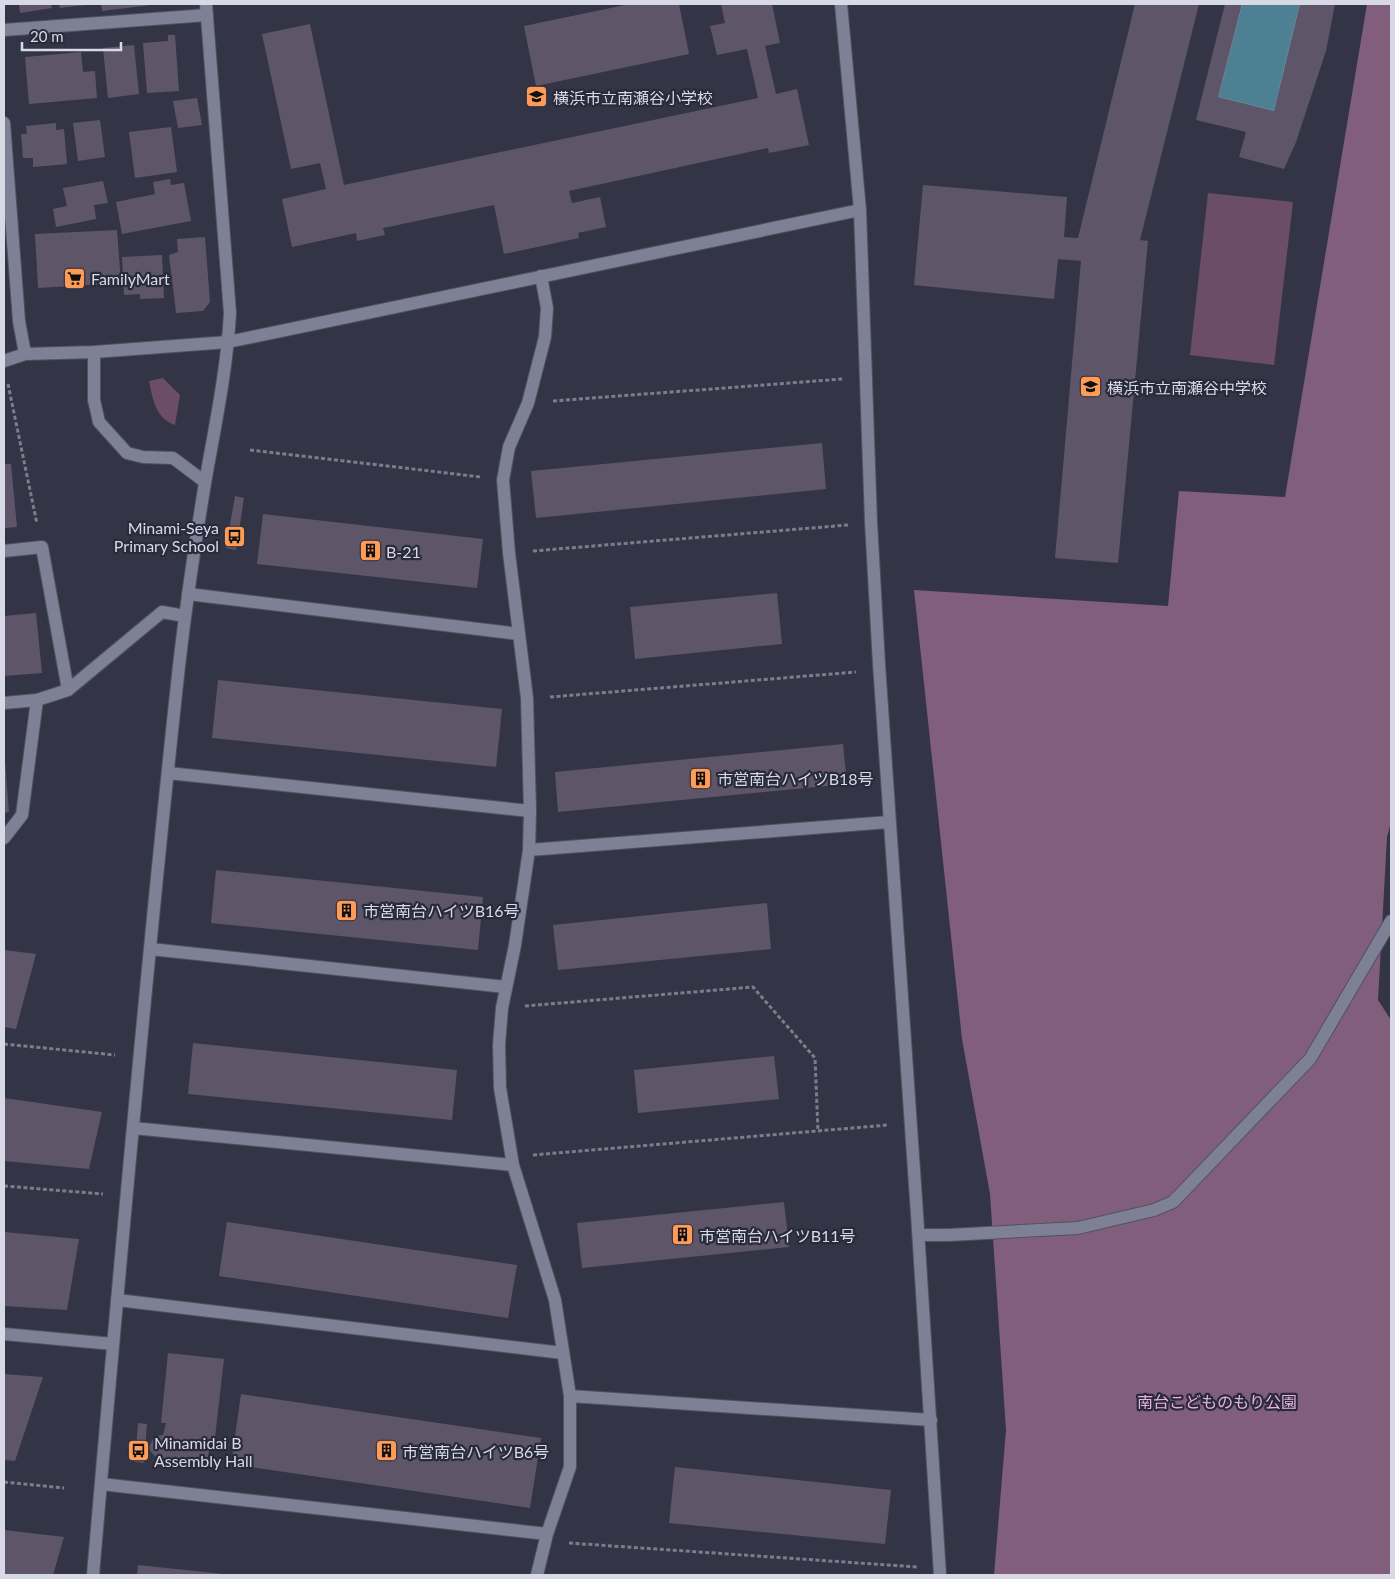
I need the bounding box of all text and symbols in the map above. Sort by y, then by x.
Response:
scale bar [22,20,121,52]
text: 20 m [30,27,64,45]
school or university icon: 横浜市立南瀬谷小学校 [525,85,549,109]
place label: 横浜市立南瀬谷小学校 [553,88,713,107]
supermarket icon: FamilyMart [63,266,87,290]
place label: FamilyMart [91,269,170,288]
school or university icon: 横浜市立南瀬谷中学校 [1079,375,1103,399]
place label: 横浜市立南瀬谷中学校 [1107,378,1267,397]
place label: Minami-Seya Primary School [114,518,219,555]
bus stop icon: Minami-Seya Primary School [223,524,247,548]
building icon: B-21 [358,539,382,563]
place label: B-21 [386,542,421,561]
building icon: 市営南台ハイツB18号 [689,766,713,790]
place label: 市営南台ハイツB18号 [717,769,874,788]
building icon: 市営南台ハイツB16号 [335,898,359,922]
place label: 市営南台ハイツB16号 [363,901,520,920]
building icon: 市営南台ハイツB11号 [671,1223,695,1247]
place label: 市営南台ハイツB11号 [699,1226,856,1245]
park label: 南台こどものもり公園 [1137,1392,1297,1411]
place label: Minamidai B Assembly Hall [154,1433,252,1470]
bus stop icon: Minamidai B Assembly Hall [126,1439,150,1463]
building icon: 市営南台ハイツB6号 [374,1439,398,1463]
place label: 市営南台ハイツB6号 [402,1442,549,1461]

